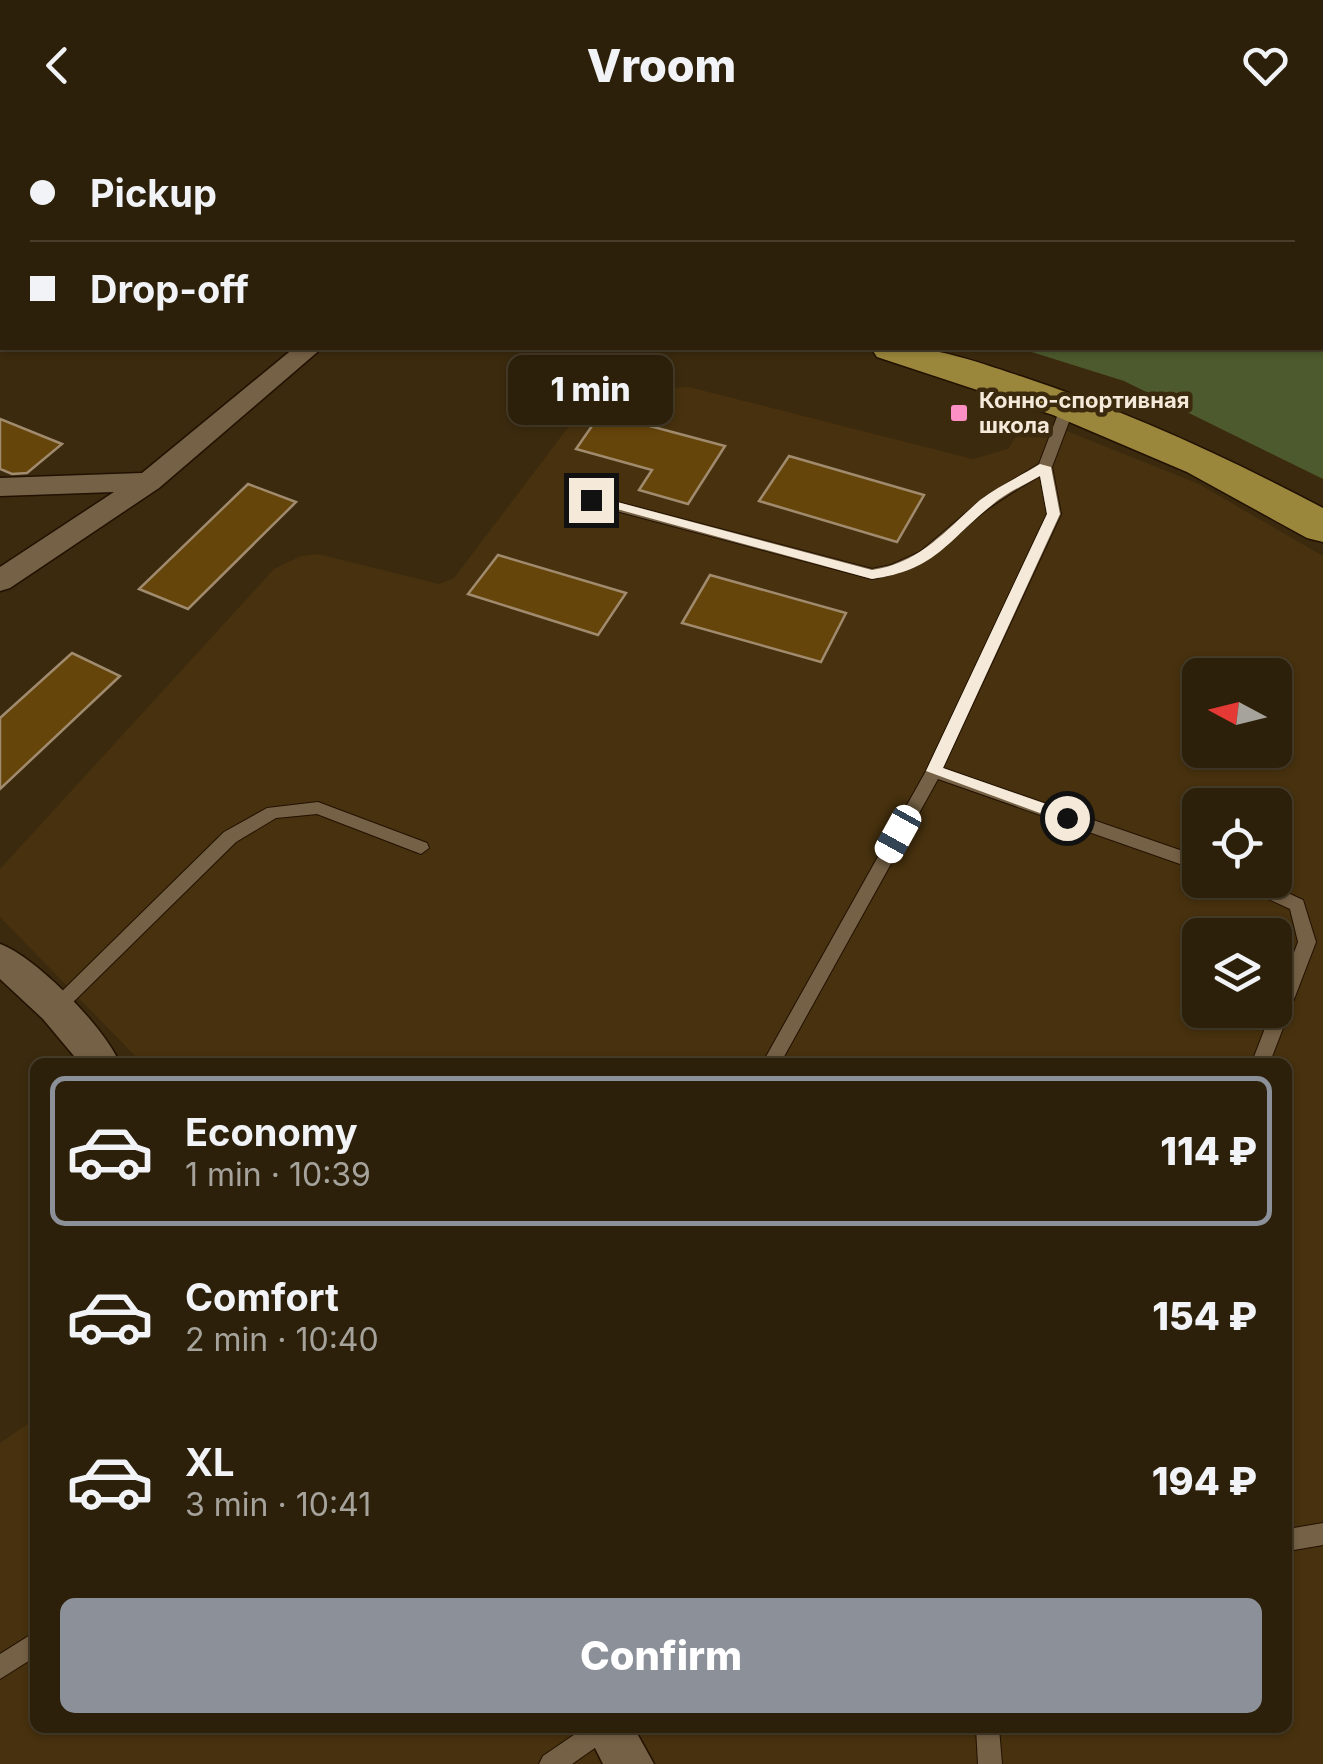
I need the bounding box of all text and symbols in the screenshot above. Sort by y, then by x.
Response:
icon: back [30,38,85,93]
text: Vroom [587,38,736,93]
icon: heart [1238,38,1293,93]
text: Pickup [90,170,217,216]
text: Drop-off [90,266,249,312]
callout: 1 min [508,355,674,425]
text: 1 min [550,370,631,409]
place label: Конно-спортивная школа [979,387,1189,438]
marker: Конно-спортивная школа [948,402,970,424]
route end [569,478,614,523]
north arrow [1182,658,1292,768]
map controls [1182,658,1292,1028]
button: locate [1182,788,1292,898]
route start [1045,796,1090,841]
car [870,800,926,868]
button: layers [1182,918,1292,1028]
icon: car [65,1106,155,1196]
text: Economy [185,1109,358,1155]
text: 114 ₽ [1160,1128,1257,1174]
text: 1 min · 10:39 [185,1155,371,1194]
icon: car [65,1271,155,1361]
text: Comfort [185,1274,339,1320]
text: 154 ₽ [1152,1293,1257,1339]
text: 2 min · 10:40 [185,1320,379,1359]
icon: car [65,1436,155,1526]
text: XL [185,1439,235,1485]
text: 194 ₽ [1152,1458,1257,1504]
text: 3 min · 10:41 [185,1485,371,1524]
button: Confirm [60,1598,1262,1713]

